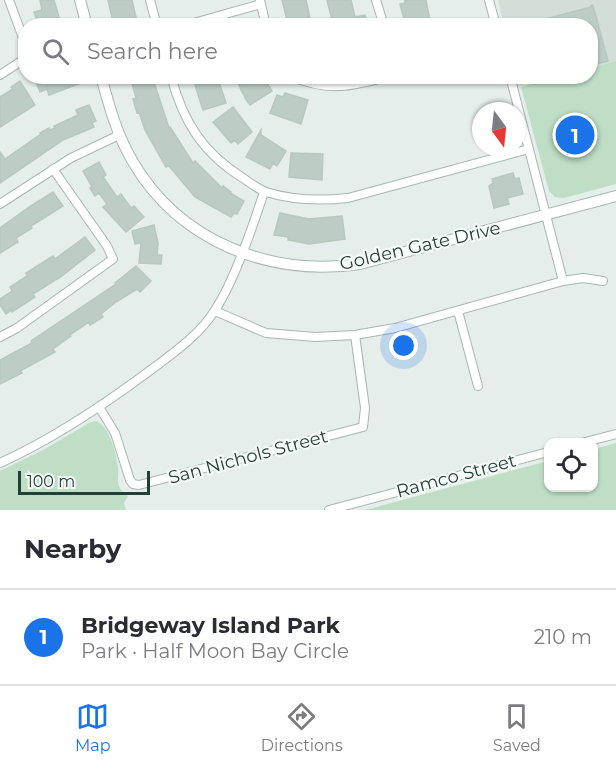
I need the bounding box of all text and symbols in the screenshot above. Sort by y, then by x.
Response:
search box [18,18,598,84]
icon: search [39,35,72,68]
text: Search here [87,38,218,65]
north arrow [472,102,526,156]
pin: 1 [556,112,594,158]
street label: Golden Gate Drive [338,217,503,275]
your location [389,331,418,360]
street label: San Nichols Street [166,425,330,489]
map controls [544,438,598,492]
button: locate [544,438,598,492]
street label: Ramco Street [394,449,518,503]
scale bar [18,468,150,496]
text: 100 m [27,472,75,491]
text: Nearby [24,533,121,565]
text: Bridgeway Island Park [81,612,340,639]
text: 1 [40,625,47,649]
text: 210 m [534,625,592,649]
text: Park · Half Moon Bay Circle [81,639,349,663]
tab: Map [75,700,111,755]
tab: Directions [261,700,343,755]
tab: Saved [493,700,541,755]

